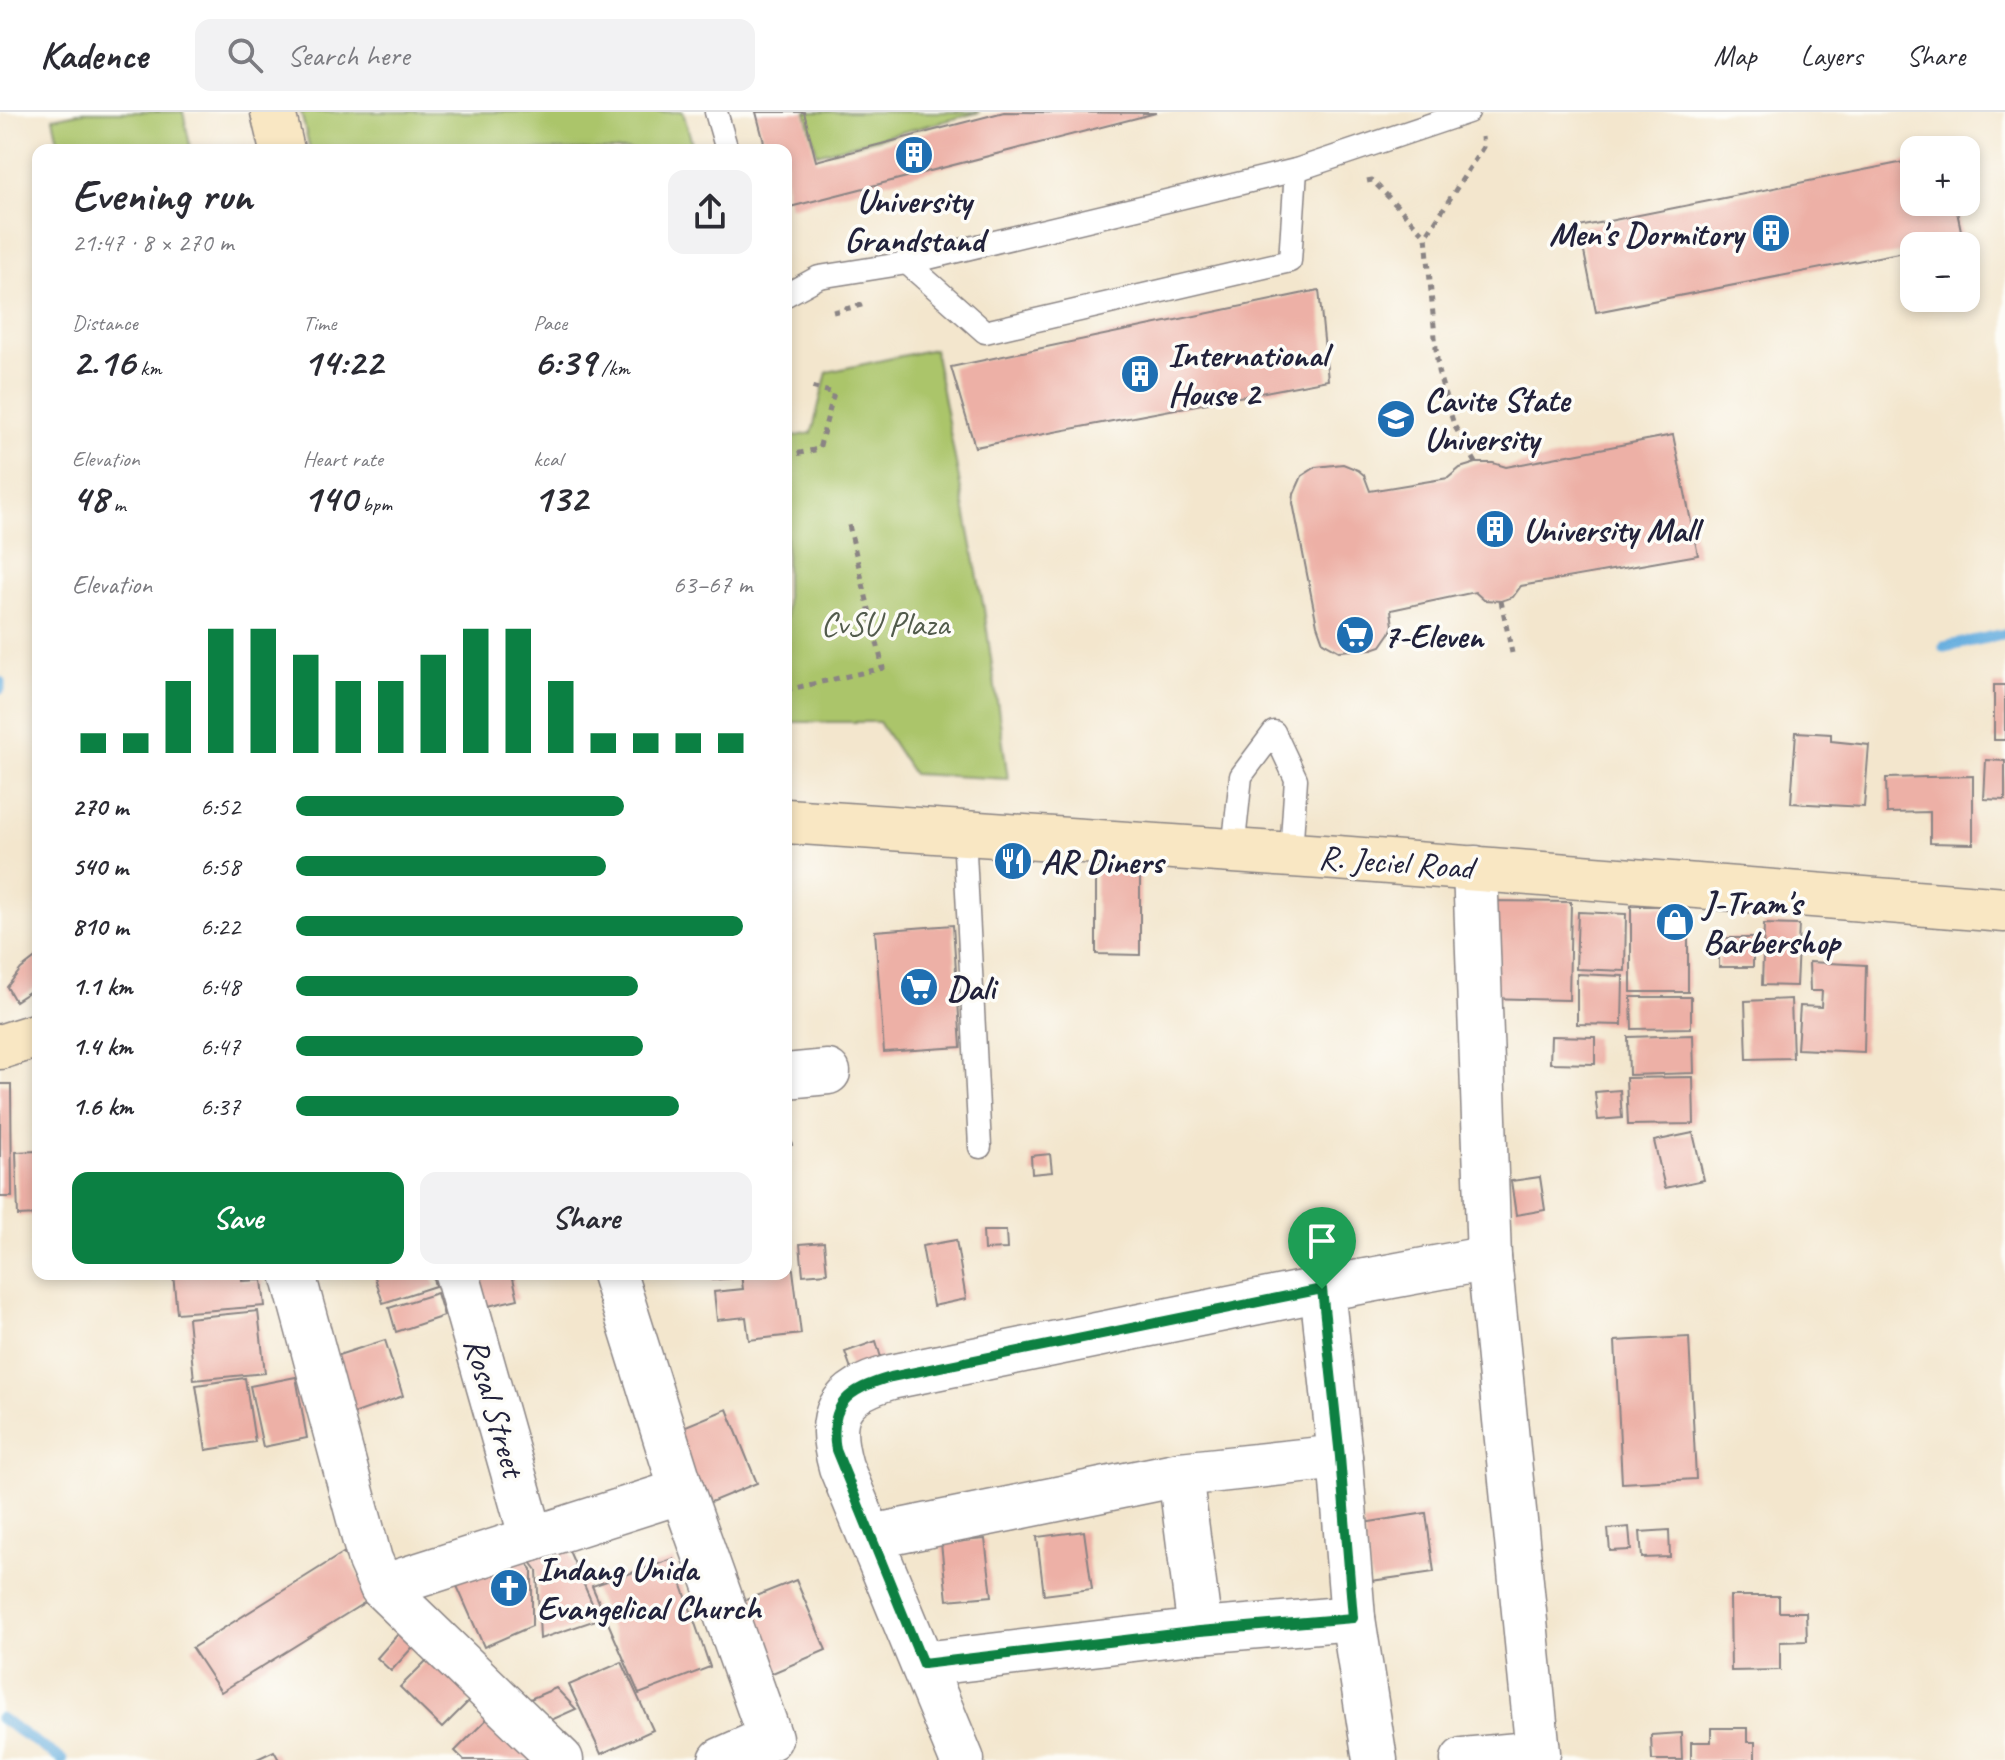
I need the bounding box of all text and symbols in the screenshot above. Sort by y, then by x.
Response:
search box [195,19,755,91]
text: Kadence [40,32,147,79]
icon: search [223,33,267,77]
text: Search here [287,36,410,74]
text: Map [1714,38,1757,73]
text: Layers [1801,38,1862,73]
text: Share [1906,38,1965,73]
building icon: University Grandstand [893,134,935,176]
map controls [1900,136,1980,312]
button: + [1900,136,1980,216]
text: Evening run [72,168,252,223]
button: share [668,170,752,254]
place label: University Grandstand [844,179,989,261]
place label: Men's Dormitory [1549,212,1746,255]
building icon: Men's Dormitory [1750,212,1792,254]
text: 21:47 · 8 × 270 m [72,226,233,259]
button: − [1900,232,1980,312]
text: Distance [72,309,138,337]
text: Time [303,309,336,337]
text: Pace [533,309,567,337]
place label: International House 2 [1168,333,1334,415]
text: 2.16 [72,337,135,387]
text: 14:22 [303,337,383,387]
text: 6:39 [533,337,596,387]
building icon: International House 2 [1119,353,1161,395]
text: km [135,354,162,382]
text: /km [596,354,630,382]
place label: Cavite State University [1424,378,1572,460]
school or university icon: Cavite State University [1375,398,1417,440]
text: Elevation [72,445,140,473]
text: Heart rate [303,445,383,473]
text: kcal [533,445,562,473]
text: 48 [72,473,108,523]
text: 140 [303,473,357,523]
text: 132 [533,473,587,523]
text: m [108,490,126,518]
text: bpm [357,490,392,518]
building icon: University Mall [1474,508,1516,550]
place label: University Mall [1523,508,1704,551]
text: Elevation [72,568,152,601]
text: 63–67 m [673,568,752,601]
park label: CvSU Plaza [821,602,952,645]
supermarket icon: 7-Eleven [1334,614,1376,656]
place label: 7-Eleven [1383,614,1485,657]
text: 270 m [72,790,128,823]
text: 6:52 [200,790,240,823]
street label: R. Jeciel Road [1317,835,1479,889]
restaurant icon: AR Diners [992,840,1034,882]
place label: AR Diners [1041,840,1166,883]
text: 540 m [72,850,128,883]
text: 6:58 [200,850,240,883]
place label: J-Tram's Barbershop [1701,881,1843,963]
shop icon: J-Tram's Barbershop [1654,901,1696,943]
text: 810 m [72,910,128,943]
text: 6:22 [200,910,240,943]
supermarket icon: Dali [898,966,940,1008]
place label: Dali [947,966,999,1009]
text: 1.1 km [72,970,132,1003]
text: 6:48 [200,970,240,1003]
text: 1.4 km [72,1030,132,1063]
text: 6:47 [200,1030,240,1063]
text: 1.6 km [72,1090,133,1123]
text: 6:37 [200,1090,240,1123]
button: Save [72,1172,404,1264]
button: Share [420,1172,752,1264]
pin [1288,1207,1356,1289]
icon: arrive [1300,1219,1344,1263]
street label: Rosal Street [455,1333,536,1485]
place label: Indang Unida Evangelical Church [537,1547,763,1629]
church icon: Indang Unida Evangelical Church [488,1567,530,1609]

